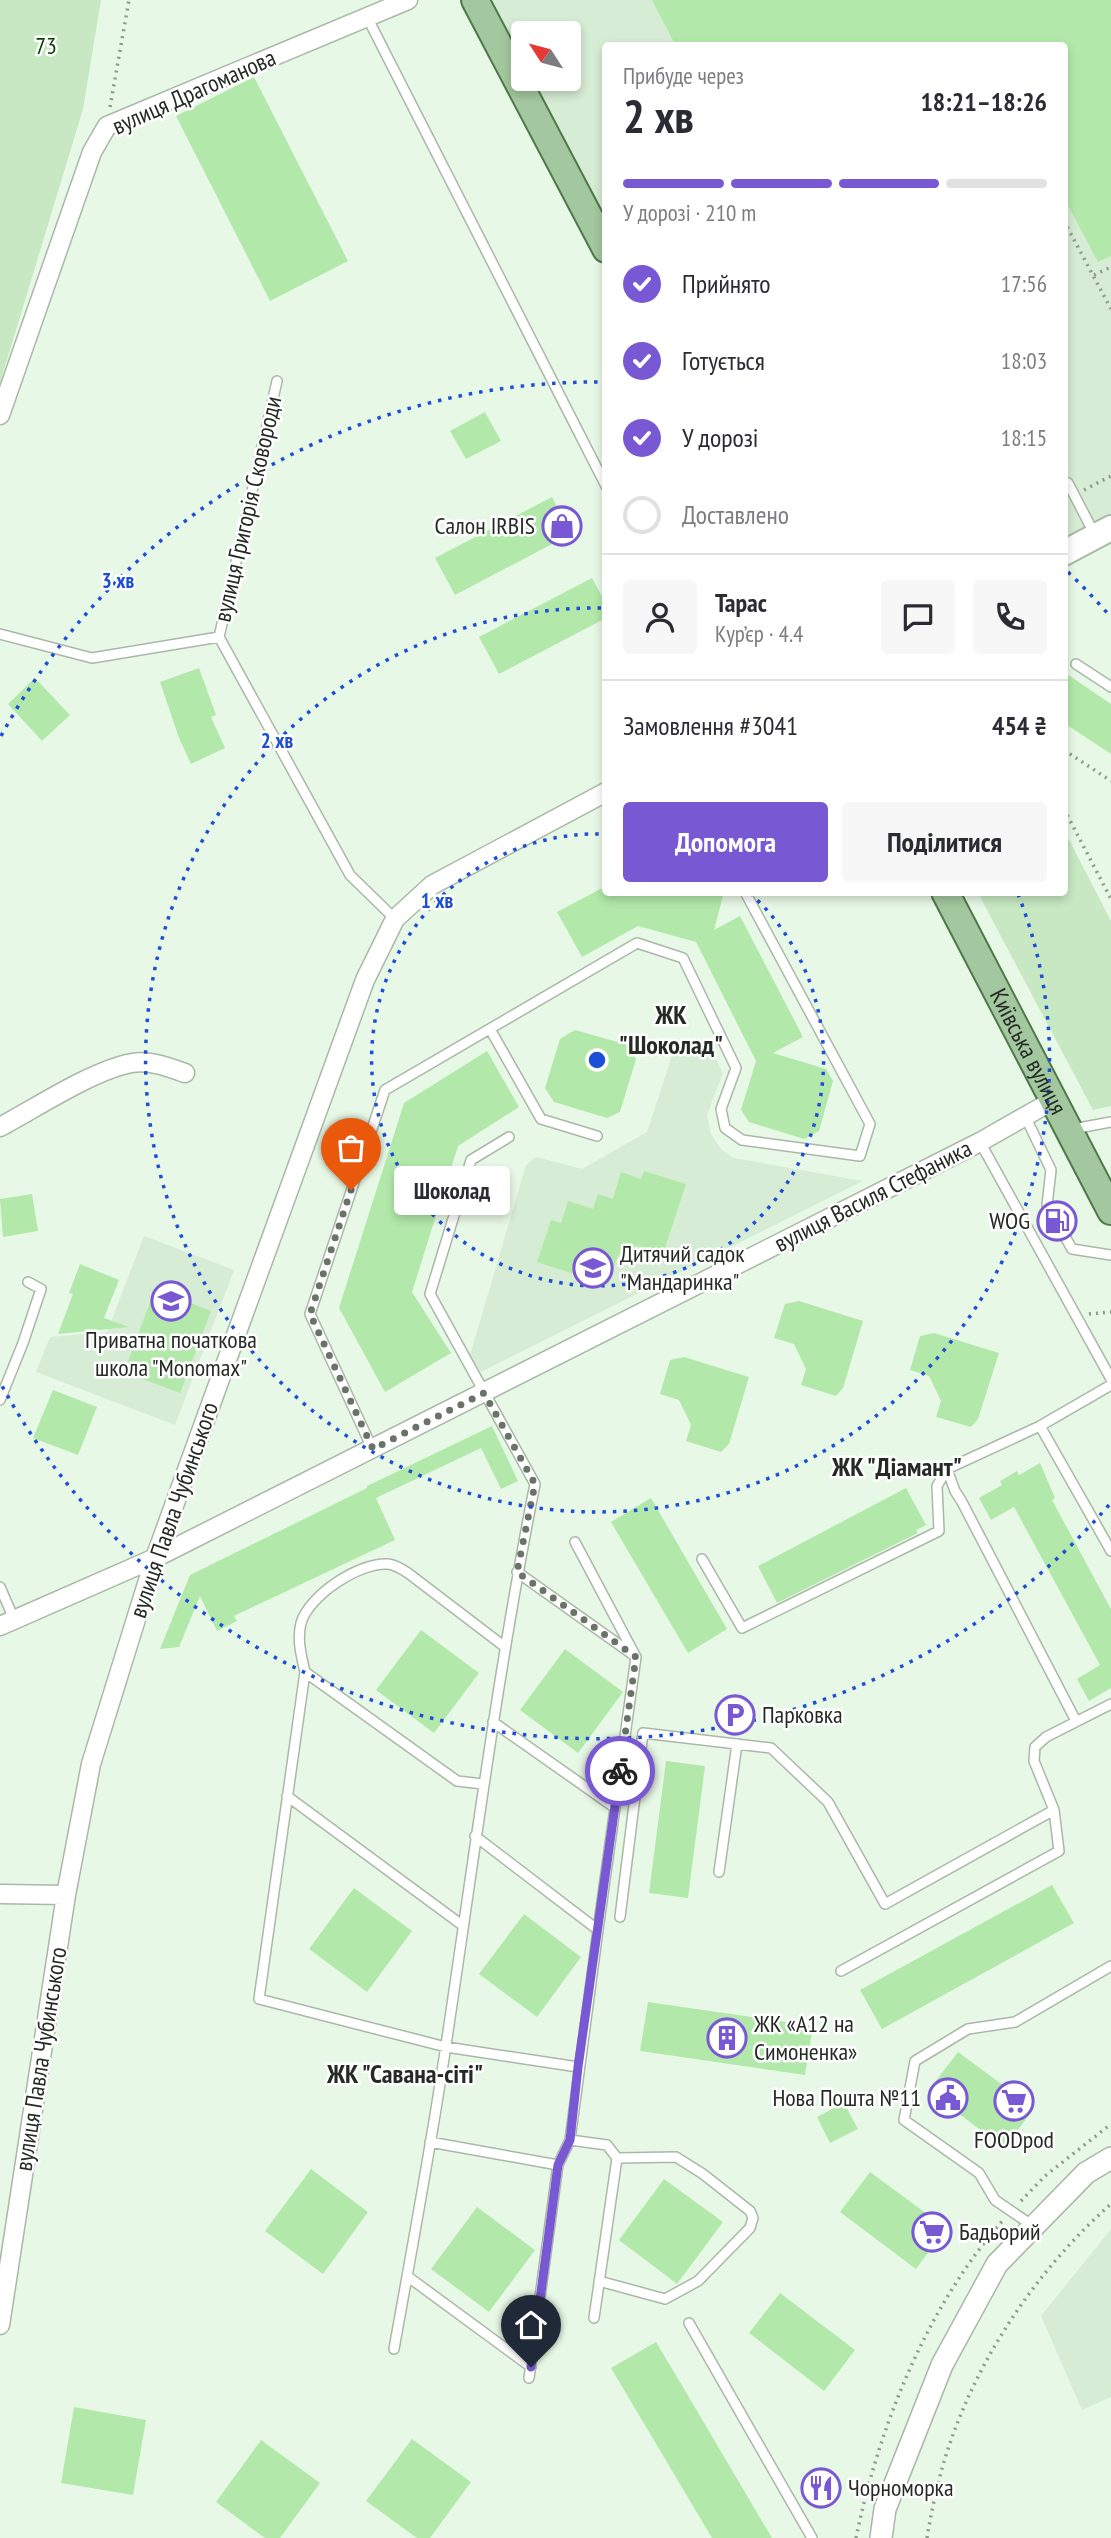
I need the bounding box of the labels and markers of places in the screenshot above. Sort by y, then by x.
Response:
shop icon: Салон IRBIS [541,505,583,547]
place label: Салон IRBIS [434,510,535,541]
centre of rings [585,1048,609,1072]
pin [321,1118,381,1190]
callout: Шоколад [393,1166,508,1214]
fuel station icon: WOG [1036,1200,1078,1242]
place label: WOG [989,1205,1030,1236]
place label: Дитячий садок "Мандаринка" [620,1238,745,1297]
school or university icon: Дитячий садок "Мандаринка" [572,1247,614,1289]
school or university icon: Приватна початкова школа "Monomax" [150,1280,192,1322]
place label: Приватна початкова школа "Monomax" [85,1324,257,1383]
parking icon: Парковка [714,1694,756,1736]
place label: Парковка [762,1699,843,1730]
place label: ЖК «А12 на Симоненка» [753,2008,857,2067]
building icon: ЖК «А12 на Симоненка» [706,2017,748,2059]
public building icon: Нова Пошта №11 [927,2077,969,2119]
supermarket icon: FOODpod [993,2080,1035,2122]
place label: Нова Пошта №11 [772,2082,921,2113]
place label: FOODpod [974,2124,1054,2155]
supermarket icon: Бадьорий [911,2211,953,2253]
place label: Бадьорий [959,2216,1041,2247]
pin [501,2295,561,2367]
restaurant icon: Чорноморка [800,2467,842,2509]
place label: Чорноморка [848,2472,954,2503]

